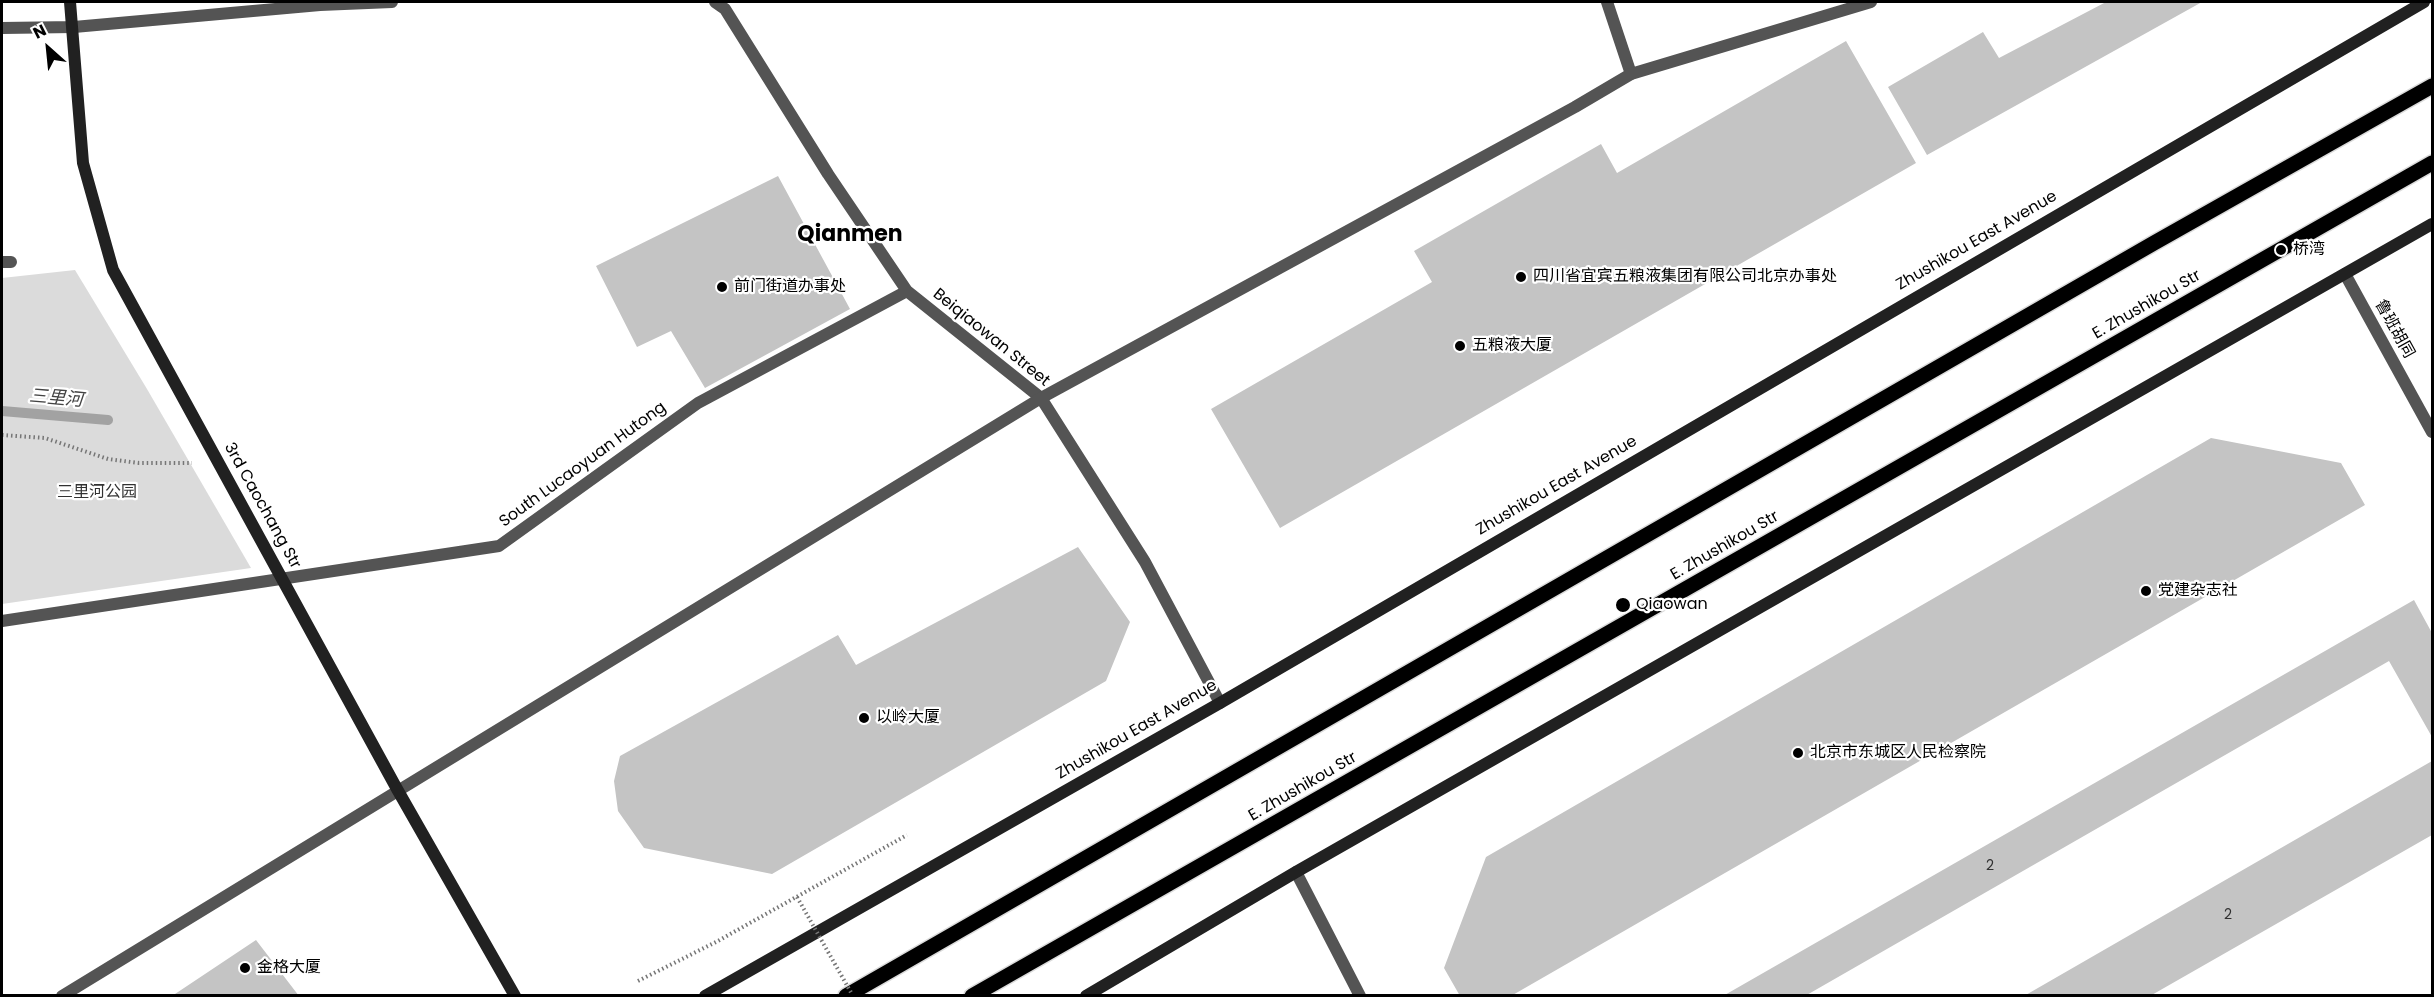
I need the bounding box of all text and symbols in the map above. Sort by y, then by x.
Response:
north arrow [18,18,78,78]
text: N [29,19,50,45]
street label: Zhushikou East Avenue [1893,187,2061,295]
district label: Qianmen [797,222,903,248]
place label: 桥湾 [2293,240,2325,260]
marker: 桥湾 [2274,243,2288,257]
street label: E. Zhushikou Str [2090,266,2204,344]
place label: 四川省宜宾五粮液集团有限公司北京办事处 [1533,267,1837,287]
marker: 四川省宜宾五粮液集团有限公司北京办事处 [1514,270,1528,284]
place label: 前门街道办事处 [734,277,846,297]
marker: 前门街道办事处 [715,280,729,294]
street label: Beiqiaowan Street [929,285,1053,391]
street label: 鲁班胡同 [2370,296,2418,362]
place label: 五粮液大厦 [1472,336,1552,356]
marker: 五粮液大厦 [1453,339,1467,353]
water label: 三里河 [28,386,84,412]
street label: South Lucaoyuan Hutong [496,398,670,532]
street label: Zhushikou East Avenue [1473,432,1641,540]
street label: 3rd Caochang Str [219,440,305,572]
park label: 三里河公园 [57,483,137,503]
street label: E. Zhushikou Str [1668,507,1782,585]
place label: 党建杂志社 [2158,581,2238,601]
marker: 党建杂志社 [2139,584,2153,598]
place label: Qiaowan [1636,595,1708,615]
marker: Qiaowan [1614,596,1632,614]
street label: Zhushikou East Avenue [1053,676,1221,784]
place label: 以岭大厦 [876,708,940,728]
marker: 以岭大厦 [857,711,871,725]
place label: 北京市东城区人民检察院 [1810,743,1986,763]
marker: 北京市东城区人民检察院 [1791,746,1805,760]
street label: E. Zhushikou Str [1246,748,1360,826]
house number: 2 [1986,858,1994,874]
house number: 2 [2224,907,2232,923]
place label: 金格大厦 [257,958,321,978]
marker: 金格大厦 [238,961,252,975]

